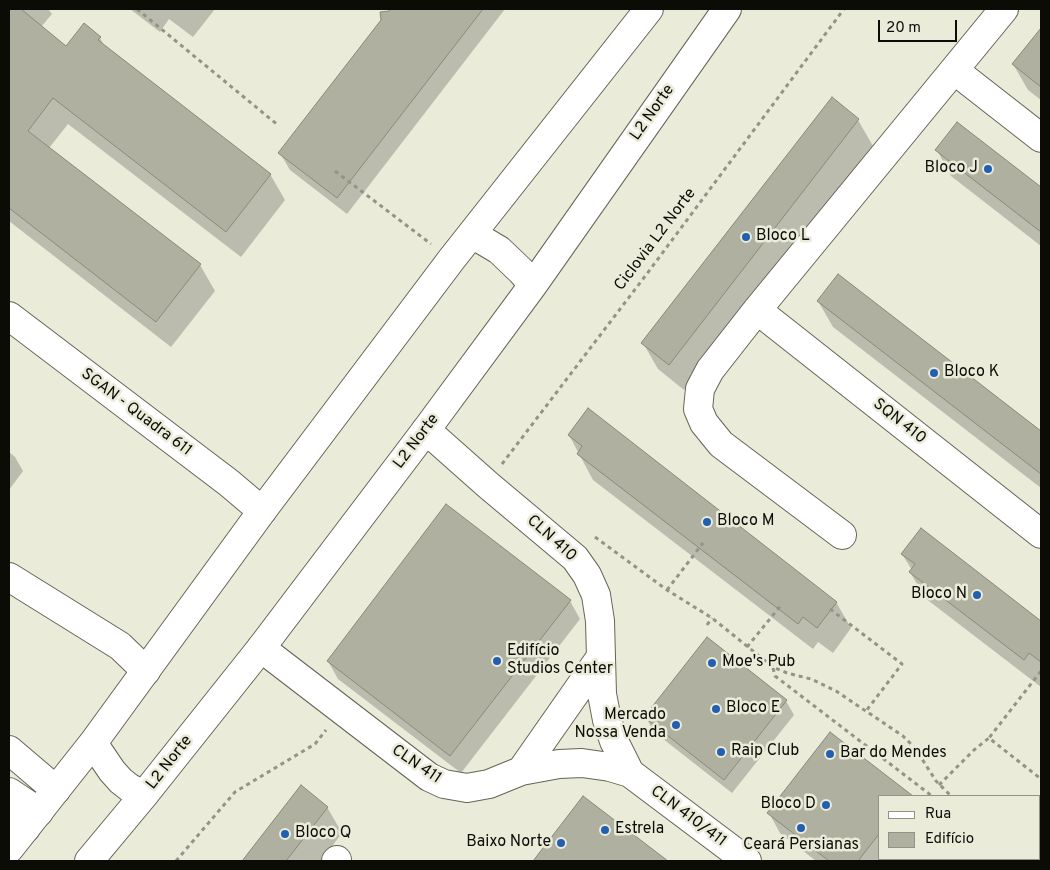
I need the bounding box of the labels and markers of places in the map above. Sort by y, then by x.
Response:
place label: Bloco J [925,159,978,179]
marker: Bloco J [982,163,994,175]
place label: Bloco L [756,227,810,247]
marker: Bloco L [740,231,752,243]
place label: Bloco K [944,363,999,383]
marker: Bloco K [928,367,940,379]
place label: Bloco M [717,512,775,532]
marker: Bloco M [701,516,713,528]
place label: Bloco N [911,585,967,605]
marker: Bloco N [971,589,983,601]
place label: Edifício Studios Center [507,642,613,680]
place label: Moe's Pub [722,653,795,673]
marker: Edifício Studios Center [491,655,503,667]
marker: Moe's Pub [706,657,718,669]
place label: Bloco E [726,699,780,719]
marker: Bloco E [710,703,722,715]
place label: Mercado Nossa Venda [575,706,666,744]
marker: Mercado Nossa Venda [670,719,682,731]
place label: Raip Club [731,742,799,762]
place label: Bar do Mendes [840,744,947,764]
marker: Raip Club [715,746,727,758]
marker: Bar do Mendes [824,748,836,760]
place label: Bloco D [760,795,816,815]
marker: Bloco D [820,799,832,811]
place label: Estrela [615,820,664,840]
marker: Ceará Persianas [795,822,807,834]
place label: Bloco Q [295,824,351,844]
marker: Estrela [599,824,611,836]
marker: Bloco Q [279,828,291,840]
place label: Baixo Norte [466,833,551,853]
place label: Ceará Persianas [743,836,859,856]
marker: Baixo Norte [555,837,567,849]

